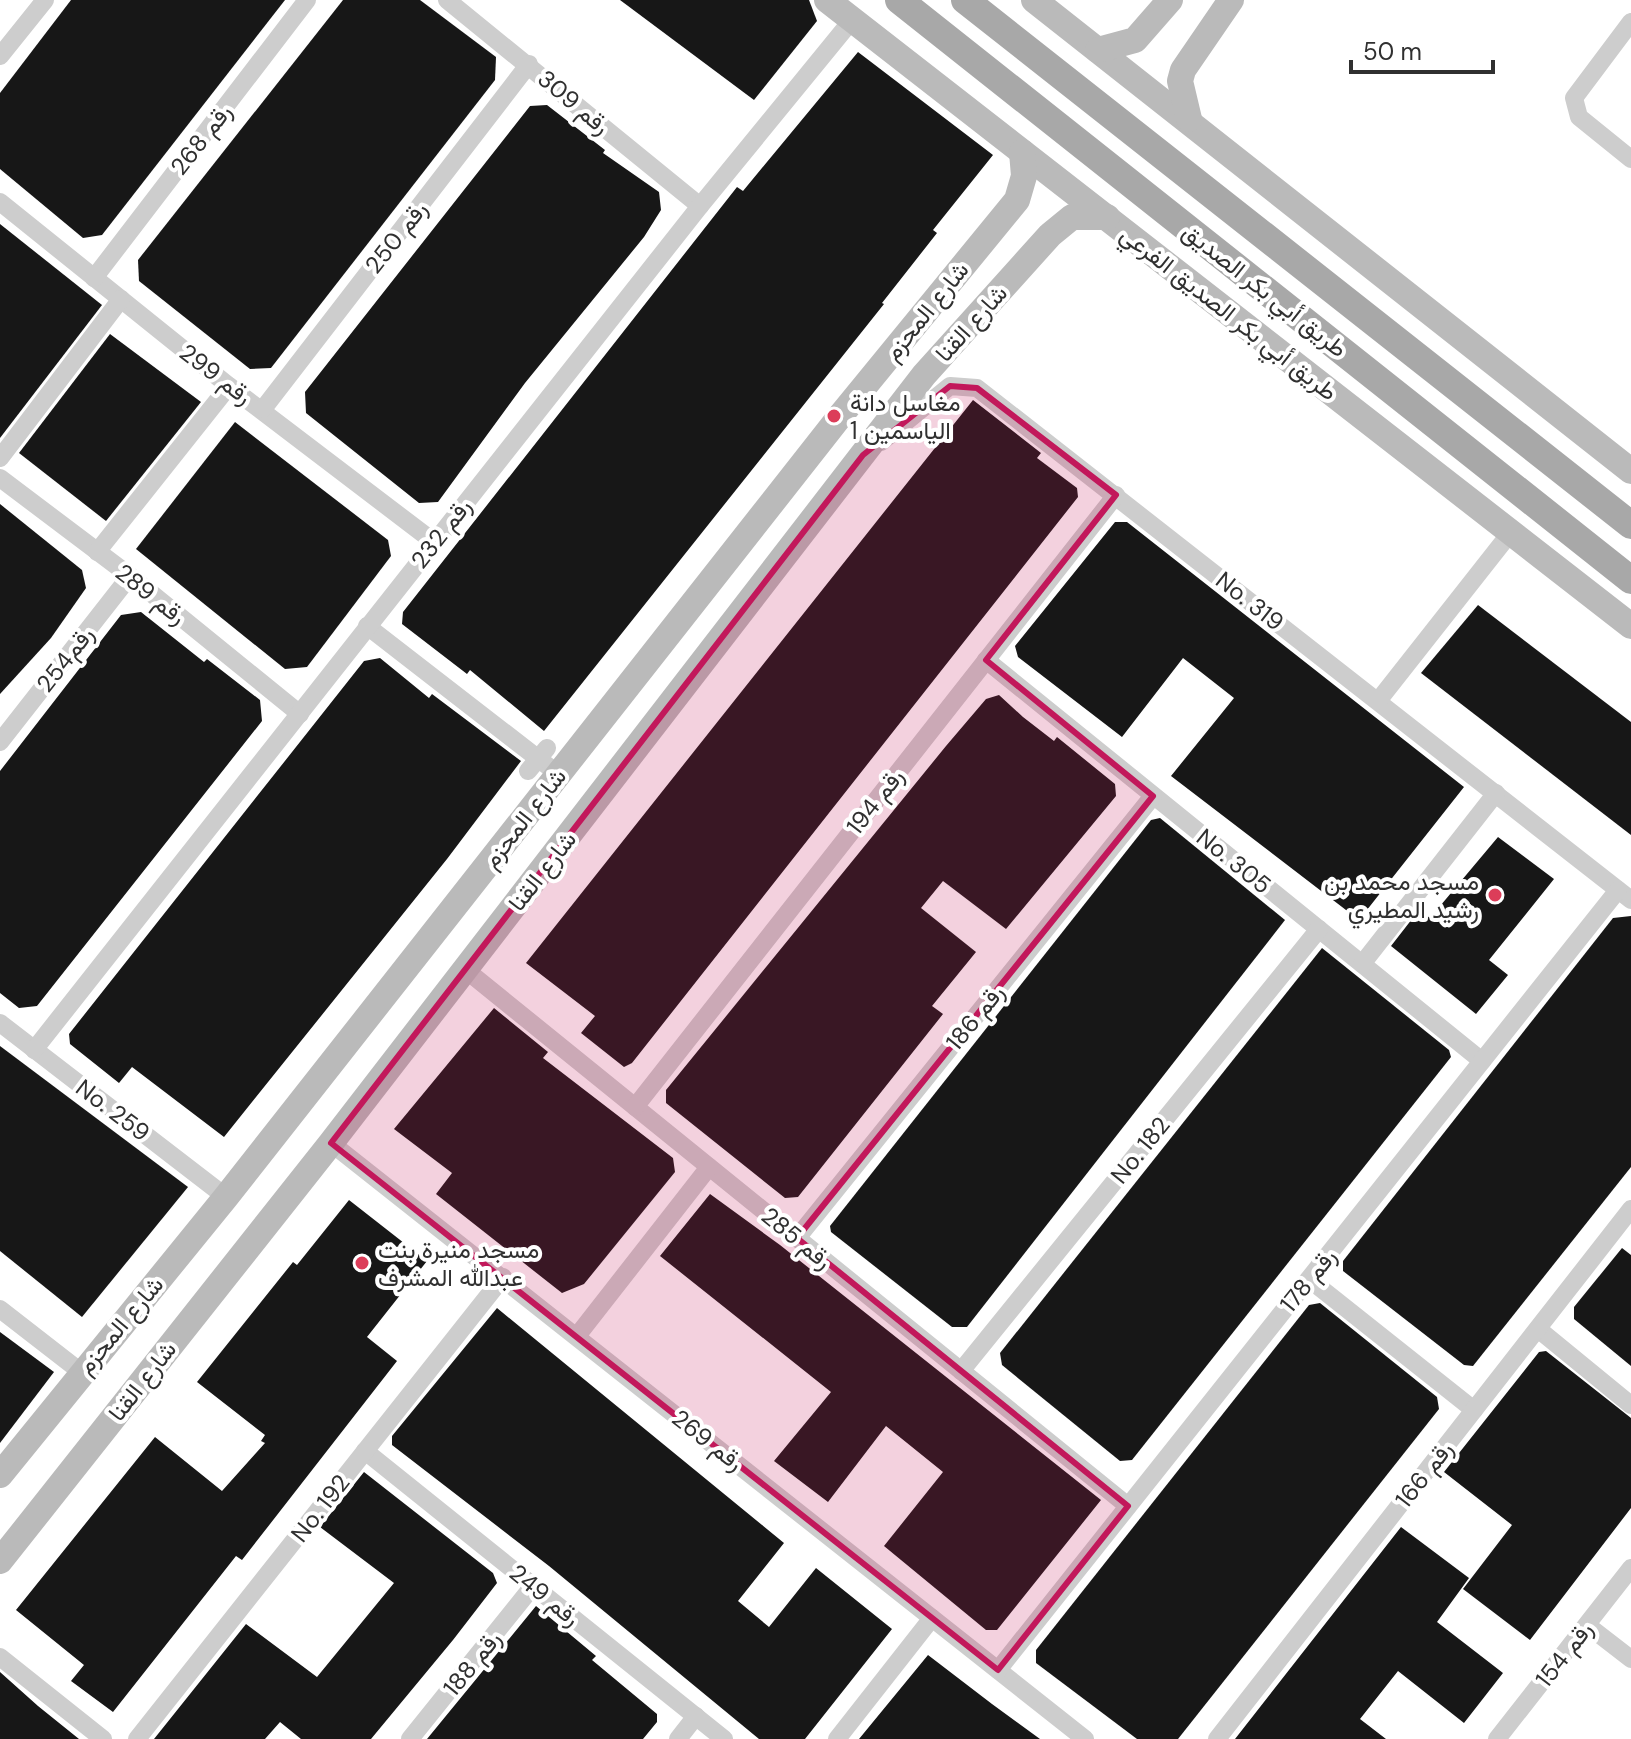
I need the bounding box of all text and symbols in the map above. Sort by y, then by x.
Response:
scale bar [1351,24,1493,74]
text: 50 m [1363,36,1422,67]
street label: رقم 309 [531,63,616,142]
street label: رقم 268 [163,97,239,182]
street label: رقم 250 [358,194,435,280]
street label: طريق أبي بكر الصديق [1174,216,1354,367]
street label: طريق أبي بكر الصديق الفرعي [1112,219,1344,411]
street label: شارع المحزم [877,255,976,368]
street label: شارع القنا [928,278,1015,369]
street label: رقم 299 [173,337,258,412]
place label: مغاسل دانة الياسمين 1 [850,387,961,446]
marker: مغاسل دانة الياسمين 1 [825,407,843,425]
street label: رقم 232 [404,492,479,575]
street label: رقم 289 [109,557,193,632]
street label: No. 319 [1210,565,1290,637]
street label: رقم254 [29,620,101,699]
street label: رقم 194 [839,761,911,841]
street label: شارع المحزم [475,762,574,875]
street label: No. 305 [1190,822,1278,900]
street label: شارع القنا [501,825,584,918]
place label: مسجد محمد بن رشيد المطيري [1324,866,1479,929]
marker: مسجد محمد بن رشيد المطيري [1486,886,1504,904]
street label: رقم 186 [939,978,1012,1057]
street label: No. 259 [70,1072,156,1148]
street label: No. 182 [1104,1110,1176,1190]
street label: رقم 285 [755,1200,839,1277]
place label: مسجد منيرة بنت عبدالله المشرف [378,1234,539,1293]
street label: رقم 178 [1273,1242,1344,1319]
marker: مسجد منيرة بنت عبدالله المشرف [353,1254,371,1272]
street label: شارع المحزم [70,1269,171,1381]
street label: شارع القنا [101,1335,184,1428]
street label: رقم 269 [665,1402,750,1478]
street label: رقم 166 [1388,1434,1461,1514]
street label: No. 192 [284,1468,356,1548]
street label: رقم 249 [503,1557,587,1634]
street label: رقم 154 [1528,1615,1600,1694]
street label: رقم 188 [436,1624,509,1703]

